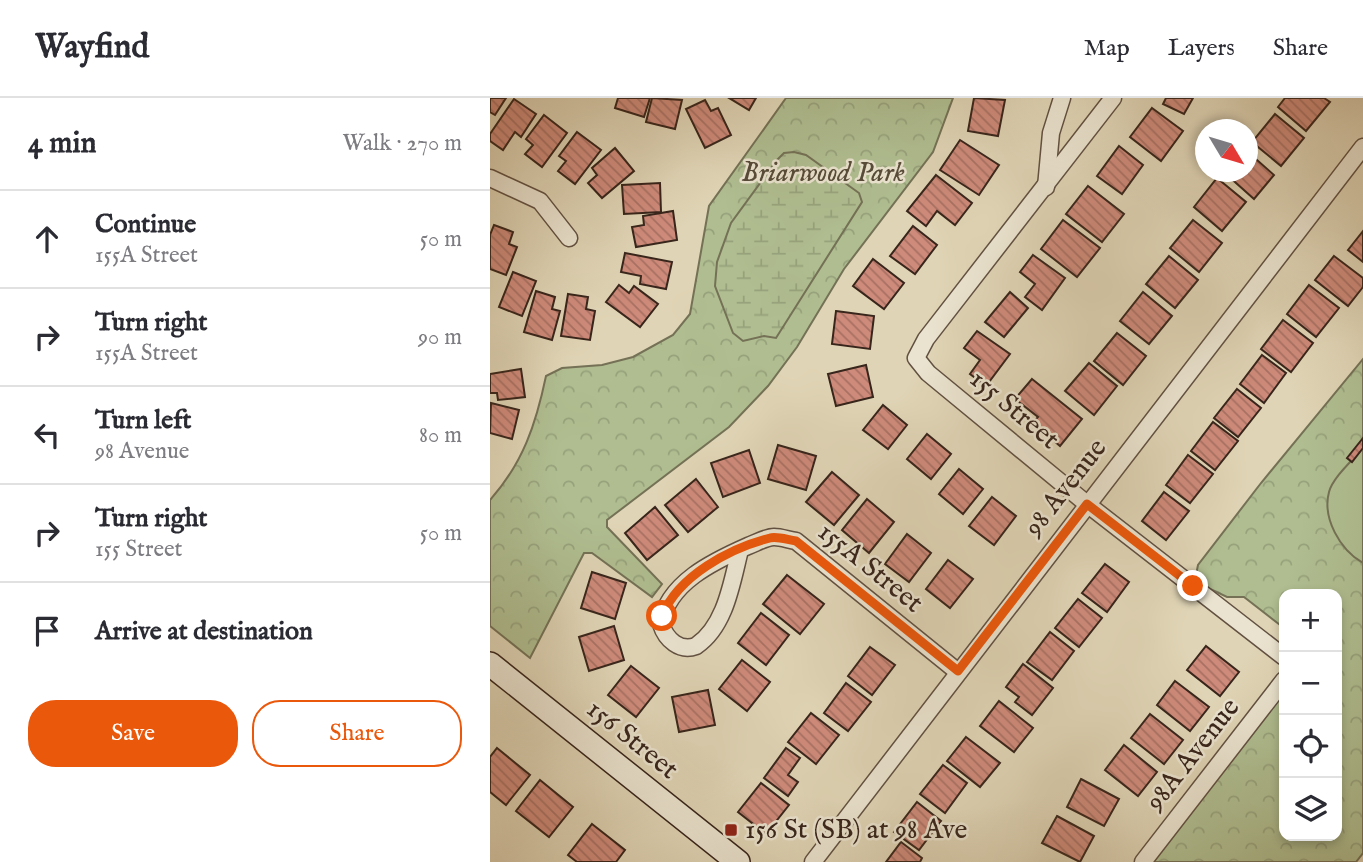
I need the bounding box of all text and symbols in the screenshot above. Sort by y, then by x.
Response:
text: Wayfind [35,27,149,69]
text: Map [1084,33,1130,64]
text: Layers [1168,33,1235,64]
text: Share [1273,33,1328,64]
north arrow [1195,119,1258,182]
text: 4 min [28,125,96,163]
text: Walk · 270 m [342,129,462,158]
park label: Briarwood Park [741,156,905,191]
text: Continue [95,208,196,241]
icon: ahead [28,220,66,258]
text: 50 m [420,225,462,254]
text: 155A Street [95,241,198,270]
text: Turn right [95,306,208,339]
icon: right [28,318,66,356]
text: 90 m [418,323,462,352]
text: 155A Street [95,339,198,368]
street label: 155 Street [962,362,1066,458]
text: Turn left [95,404,192,437]
icon: left [28,416,66,454]
text: 80 m [419,421,462,450]
street label: 98 Avenue [1016,432,1115,545]
text: 98 Avenue [95,437,189,466]
text: Turn right [95,502,208,535]
icon: right [28,514,66,552]
street label: 155A Street [810,515,930,621]
text: 50 m [420,519,462,548]
text: 155 Street [95,535,182,564]
route end [1177,570,1208,601]
map controls [1279,589,1342,841]
button: + [1279,589,1342,652]
route start [646,600,677,631]
icon: arrive [28,612,66,650]
text: Arrive at destination [95,615,313,648]
button: − [1279,652,1342,715]
street label: 98A Avenue [1137,691,1248,819]
street label: 156 Street [579,692,685,788]
button: Save [28,700,238,767]
button: Share [252,700,462,767]
button: locate [1279,715,1342,778]
button: layers [1279,778,1342,841]
place label: 156 St (SB) at 98 Ave [745,813,968,848]
marker: 156 St (SB) at 98 Ave [723,822,739,838]

